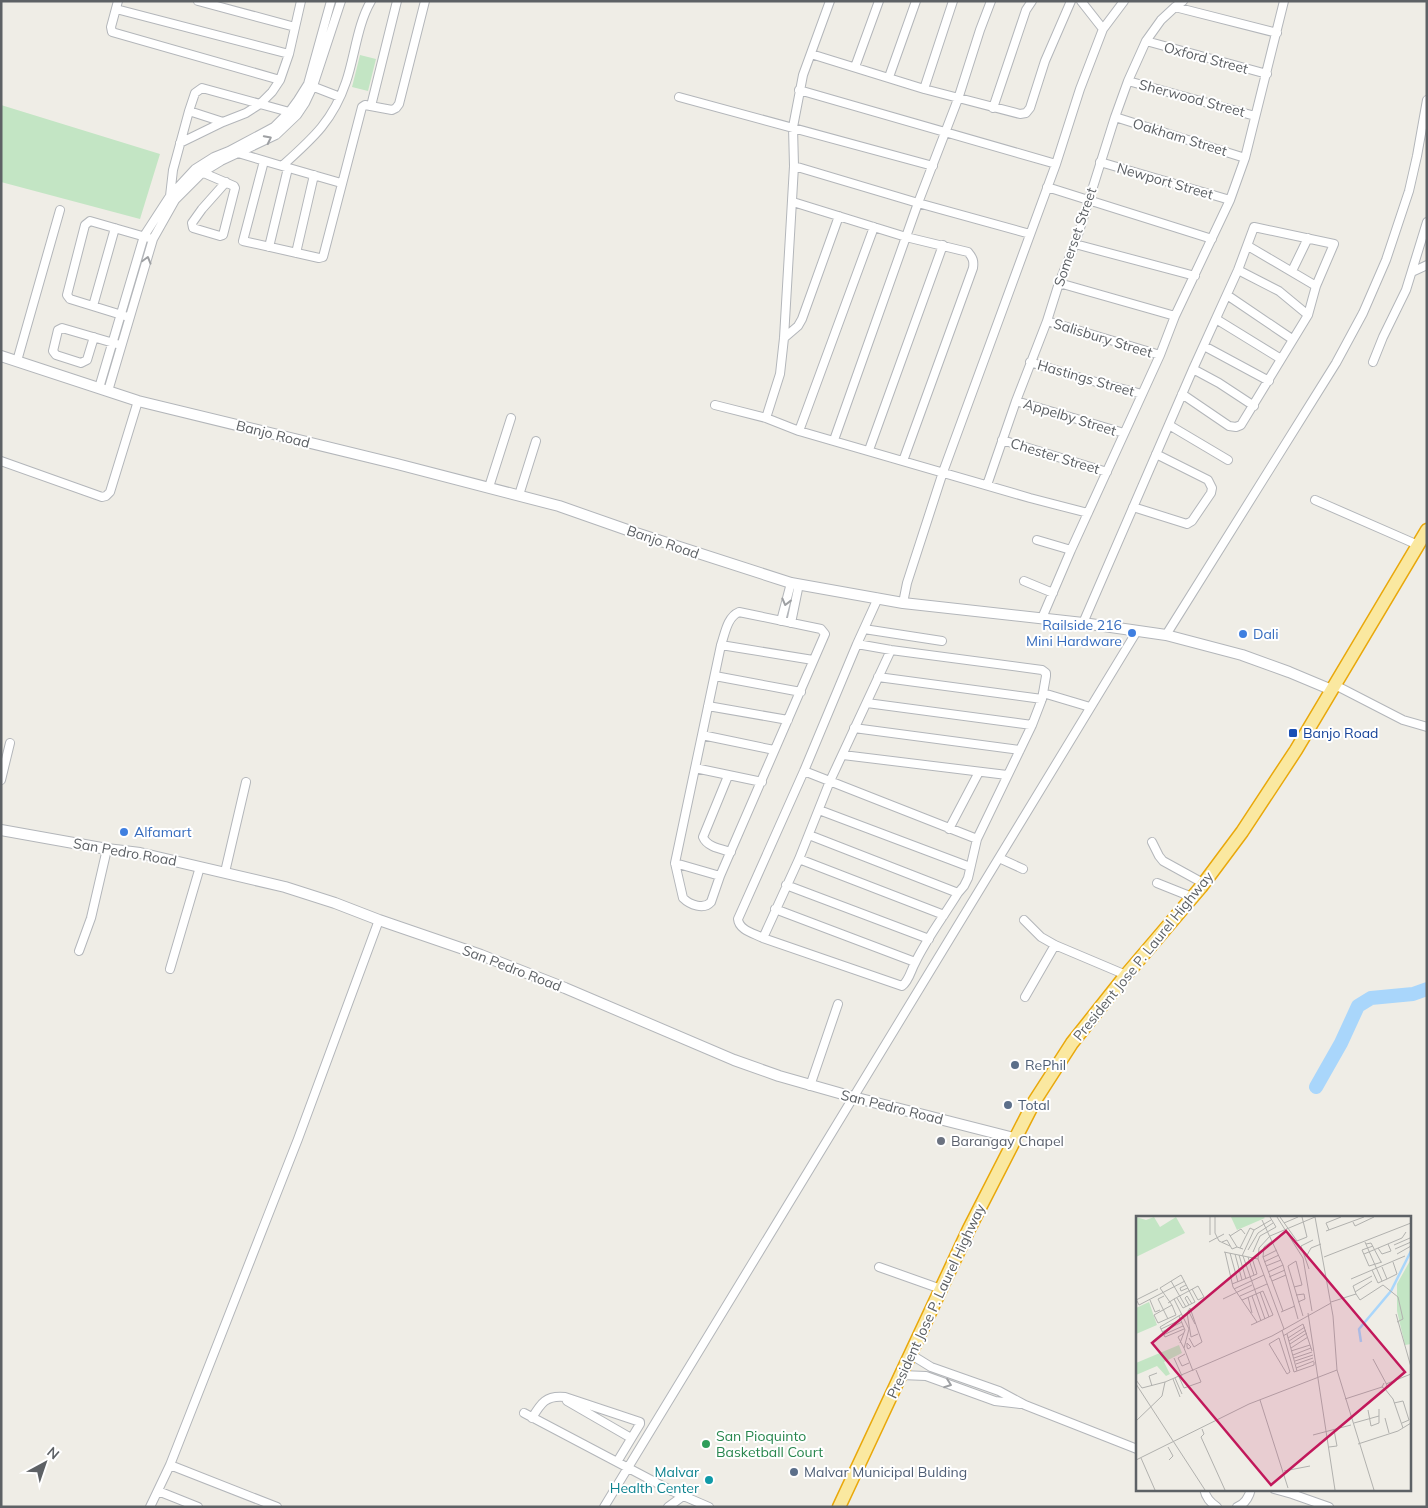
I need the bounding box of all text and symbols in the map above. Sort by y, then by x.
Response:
street label: Oxford Street [1162,38,1250,78]
street label: Sherwood Street [1137,75,1247,121]
street label: Oakham Street [1131,114,1229,160]
one-way arrow [263,135,272,145]
street label: Newport Street [1115,159,1215,203]
street label: Somerset Street [1050,185,1100,289]
one-way arrow [141,257,151,265]
street label: Salisbury Street [1051,314,1155,362]
street label: Hastings Street [1035,356,1137,400]
street label: Appelby Street [1021,394,1119,440]
street label: Banjo Road [234,416,312,452]
street label: Chester Street [1008,434,1102,478]
street label: Banjo Road [624,521,702,563]
one-way arrow [781,598,792,607]
place label: Railside 216 Mini Hardware [1026,616,1122,650]
place label: Dali [1253,625,1279,643]
marker: Railside 216 Mini Hardware [1126,627,1138,639]
marker: Dali [1237,628,1249,640]
place label: Banjo Road [1303,724,1378,742]
marker: Banjo Road [1287,727,1299,739]
place label: Alfamart [134,823,192,841]
marker: Alfamart [118,826,130,838]
street label: San Pedro Road [72,834,178,870]
street label: President Jose P. Laurel Highway [1069,867,1217,1044]
street label: San Pedro Road [460,941,564,995]
place label: RePhil [1025,1056,1066,1074]
marker: RePhil [1009,1059,1021,1071]
street label: San Pedro Road [839,1086,945,1128]
place label: Total [1018,1096,1050,1114]
marker: Total [1002,1099,1014,1111]
place label: Barangay Chapel [951,1132,1064,1150]
marker: Barangay Chapel [935,1135,947,1147]
street label: President Jose P. Laurel Highway [883,1200,989,1401]
inset map [1136,1216,1410,1490]
one-way arrow [943,1378,952,1388]
place label: San Pioquinto Basketball Court [716,1427,823,1461]
north arrow [20,1438,70,1488]
marker: San Pioquinto Basketball Court [700,1438,712,1450]
text: N [44,1443,63,1463]
place label: Malvar Health Center [610,1463,700,1497]
place label: Malvar Municipal Bulding [804,1463,967,1481]
marker: Malvar Municipal Bulding [788,1466,800,1478]
marker: Malvar Health Center [703,1474,715,1486]

